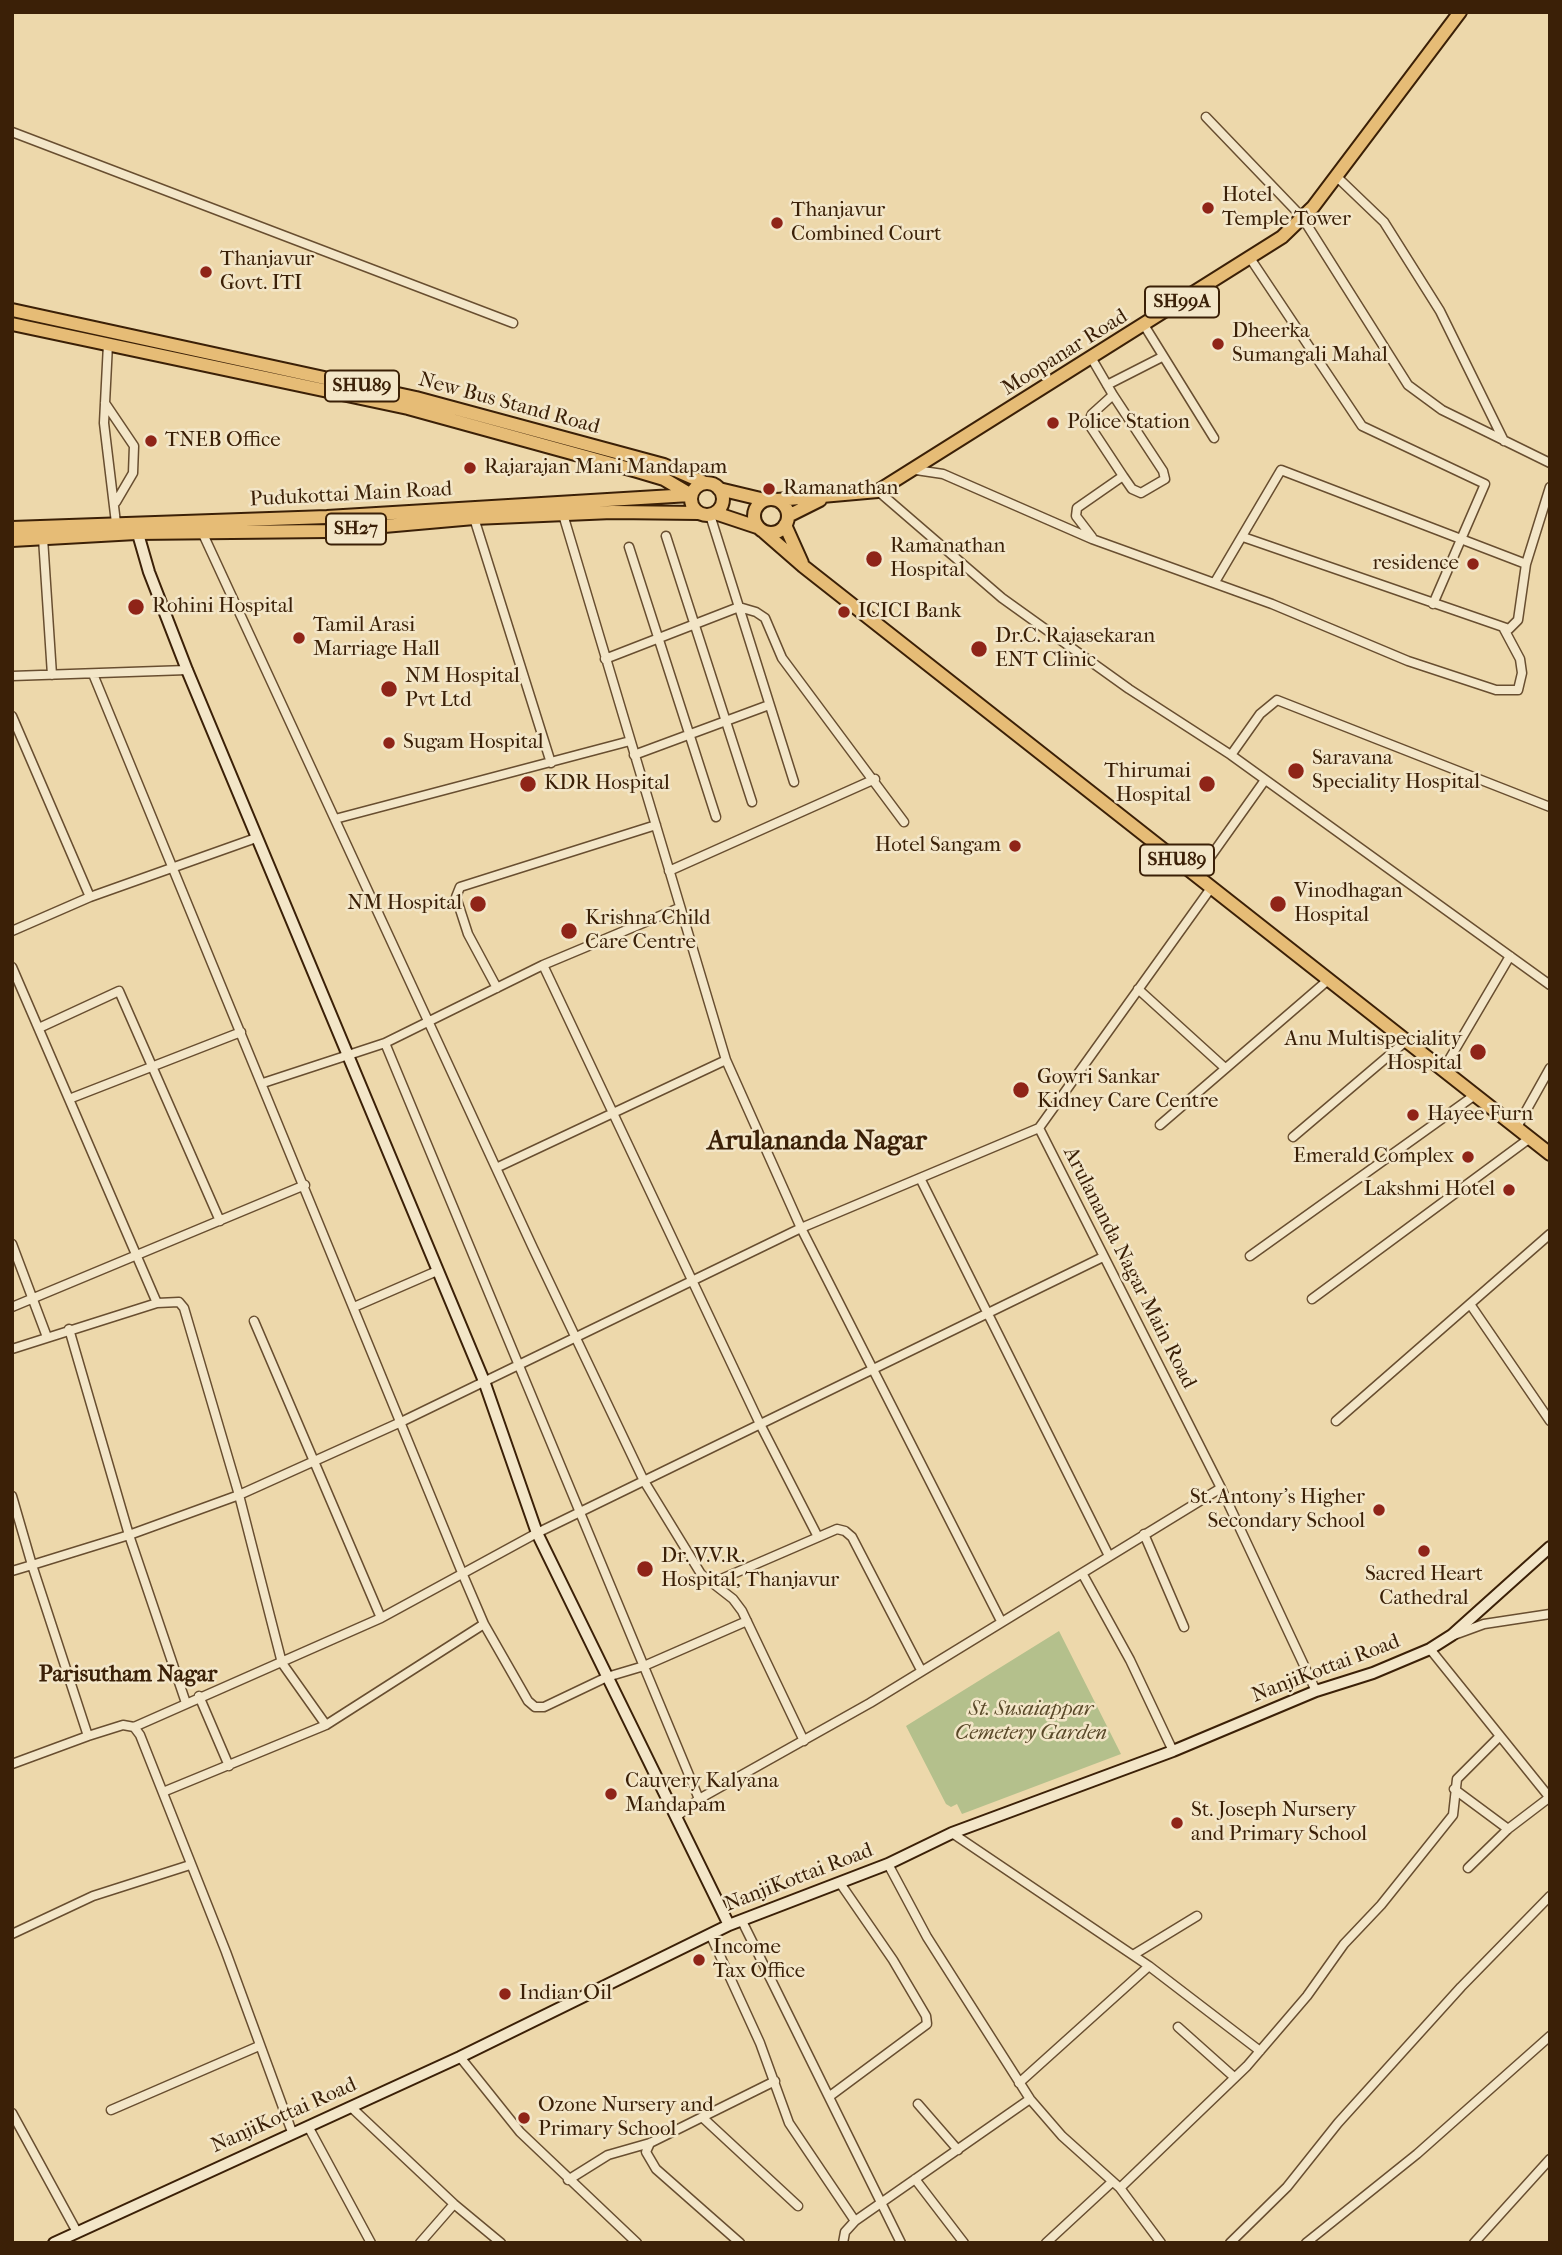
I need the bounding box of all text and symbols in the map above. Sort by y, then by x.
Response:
place label: Hotel Temple Tower [1222,183,1351,233]
place label: Thanjavur Combined Court [791,198,942,248]
marker: Hotel Temple Tower [1200,200,1216,216]
marker: Thanjavur Combined Court [769,215,785,231]
place label: Thanjavur Govt. ITI [220,247,314,297]
marker: Thanjavur Govt. ITI [198,264,214,280]
road number: SH99A [1145,286,1219,318]
street label: Moopanar Road [998,304,1132,402]
place label: Dheerka Sumangali Mahal [1232,319,1388,369]
marker: Dheerka Sumangali Mahal [1210,336,1226,352]
street label: New Bus Stand Road [416,368,602,440]
road number: SHU89 [325,370,399,402]
place label: Police Station [1067,410,1190,436]
marker: Police Station [1045,415,1061,431]
place label: TNEB Office [165,428,281,454]
marker: TNEB Office [143,433,159,449]
place label: Rajarajan Mani Mandapam [484,455,727,481]
marker: Rajarajan Mani Mandapam [462,460,478,476]
place label: Ramanathan [783,476,899,502]
street label: Pudukottai Main Road [249,477,453,513]
marker: Ramanathan [761,481,777,497]
road number: SH27 [326,514,386,544]
place label: Ramanathan Hospital [890,534,1006,584]
marker: Ramanathan Hospital [864,549,884,569]
place label: residence [1372,551,1459,577]
marker: residence [1465,556,1481,572]
place label: Rohini Hospital [152,594,293,620]
marker: Rohini Hospital [126,597,146,617]
place label: ICICI Bank [858,599,961,625]
marker: ICICI Bank [836,604,852,620]
place label: Tamil Arasi Marriage Hall [313,613,440,663]
place label: Dr.C. Rajasekaran ENT Clinic [995,624,1155,674]
marker: Tamil Arasi Marriage Hall [291,630,307,646]
marker: Dr.C. Rajasekaran ENT Clinic [969,639,989,659]
place label: NM Hospital Pvt Ltd [405,664,520,714]
marker: NM Hospital Pvt Ltd [379,679,399,699]
place label: Sugam Hospital [403,730,544,756]
marker: Sugam Hospital [381,735,397,751]
place label: Saravana Speciality Hospital [1312,746,1480,796]
place label: Thirumai Hospital [1104,759,1191,809]
marker: Saravana Speciality Hospital [1286,761,1306,781]
place label: KDR Hospital [544,771,670,797]
marker: KDR Hospital [518,774,538,794]
marker: Thirumai Hospital [1197,774,1217,794]
place label: Hotel Sangam [875,833,1001,859]
marker: Hotel Sangam [1007,838,1023,854]
road number: SHU89 [1140,845,1214,876]
place label: Vinodhagan Hospital [1294,879,1403,929]
place label: NM Hospital [347,891,462,917]
marker: NM Hospital [468,894,488,914]
marker: Vinodhagan Hospital [1268,894,1288,914]
place label: Krishna Child Care Centre [585,906,711,956]
marker: Krishna Child Care Centre [559,921,579,941]
place label: Anu Multispeciality Hospital [1285,1027,1462,1077]
marker: Anu Multispeciality Hospital [1468,1042,1488,1062]
place label: Gowri Sankar Kidney Care Centre [1037,1065,1218,1115]
marker: Gowri Sankar Kidney Care Centre [1011,1080,1031,1100]
place label: Hayee Furn [1427,1102,1533,1128]
marker: Hayee Furn [1405,1107,1421,1123]
district label: Arulananda Nagar [707,1125,927,1159]
street label: Arulananda Nagar Main Road [1057,1143,1201,1393]
place label: Emerald Complex [1293,1144,1454,1170]
marker: Emerald Complex [1460,1149,1476,1165]
place label: Lakshmi Hotel [1364,1177,1495,1203]
marker: Lakshmi Hotel [1501,1182,1517,1198]
place label: St. Antony's Higher Secondary School [1190,1485,1365,1535]
marker: St. Antony's Higher Secondary School [1371,1502,1387,1518]
marker: Sacred Heart Cathedral [1416,1543,1432,1559]
place label: Dr. V.V.R. Hospital, Thanjavur [661,1544,839,1594]
marker: Dr. V.V.R. Hospital, Thanjavur [635,1559,655,1579]
place label: Sacred Heart Cathedral [1365,1562,1483,1612]
street label: NanjiKottai Road [1248,1629,1404,1709]
district label: Parisutham Nagar [39,1661,217,1689]
park label: St. Susaiappar Cemetery Garden [955,1697,1107,1747]
place label: Cauvery Kalyana Mandapam [625,1769,779,1819]
marker: Cauvery Kalyana Mandapam [603,1786,619,1802]
place label: St. Joseph Nursery and Primary School [1191,1798,1367,1848]
marker: St. Joseph Nursery and Primary School [1169,1815,1185,1831]
street label: NanjiKottai Road [721,1838,877,1918]
place label: Income Tax Office [713,1935,805,1985]
marker: Income Tax Office [691,1952,707,1968]
place label: Indian Oil [519,1981,612,2007]
marker: Indian Oil [497,1986,513,2002]
street label: NanjiKottai Road [207,2073,361,2159]
place label: Ozone Nursery and Primary School [538,2093,714,2143]
marker: Ozone Nursery and Primary School [516,2110,532,2126]

